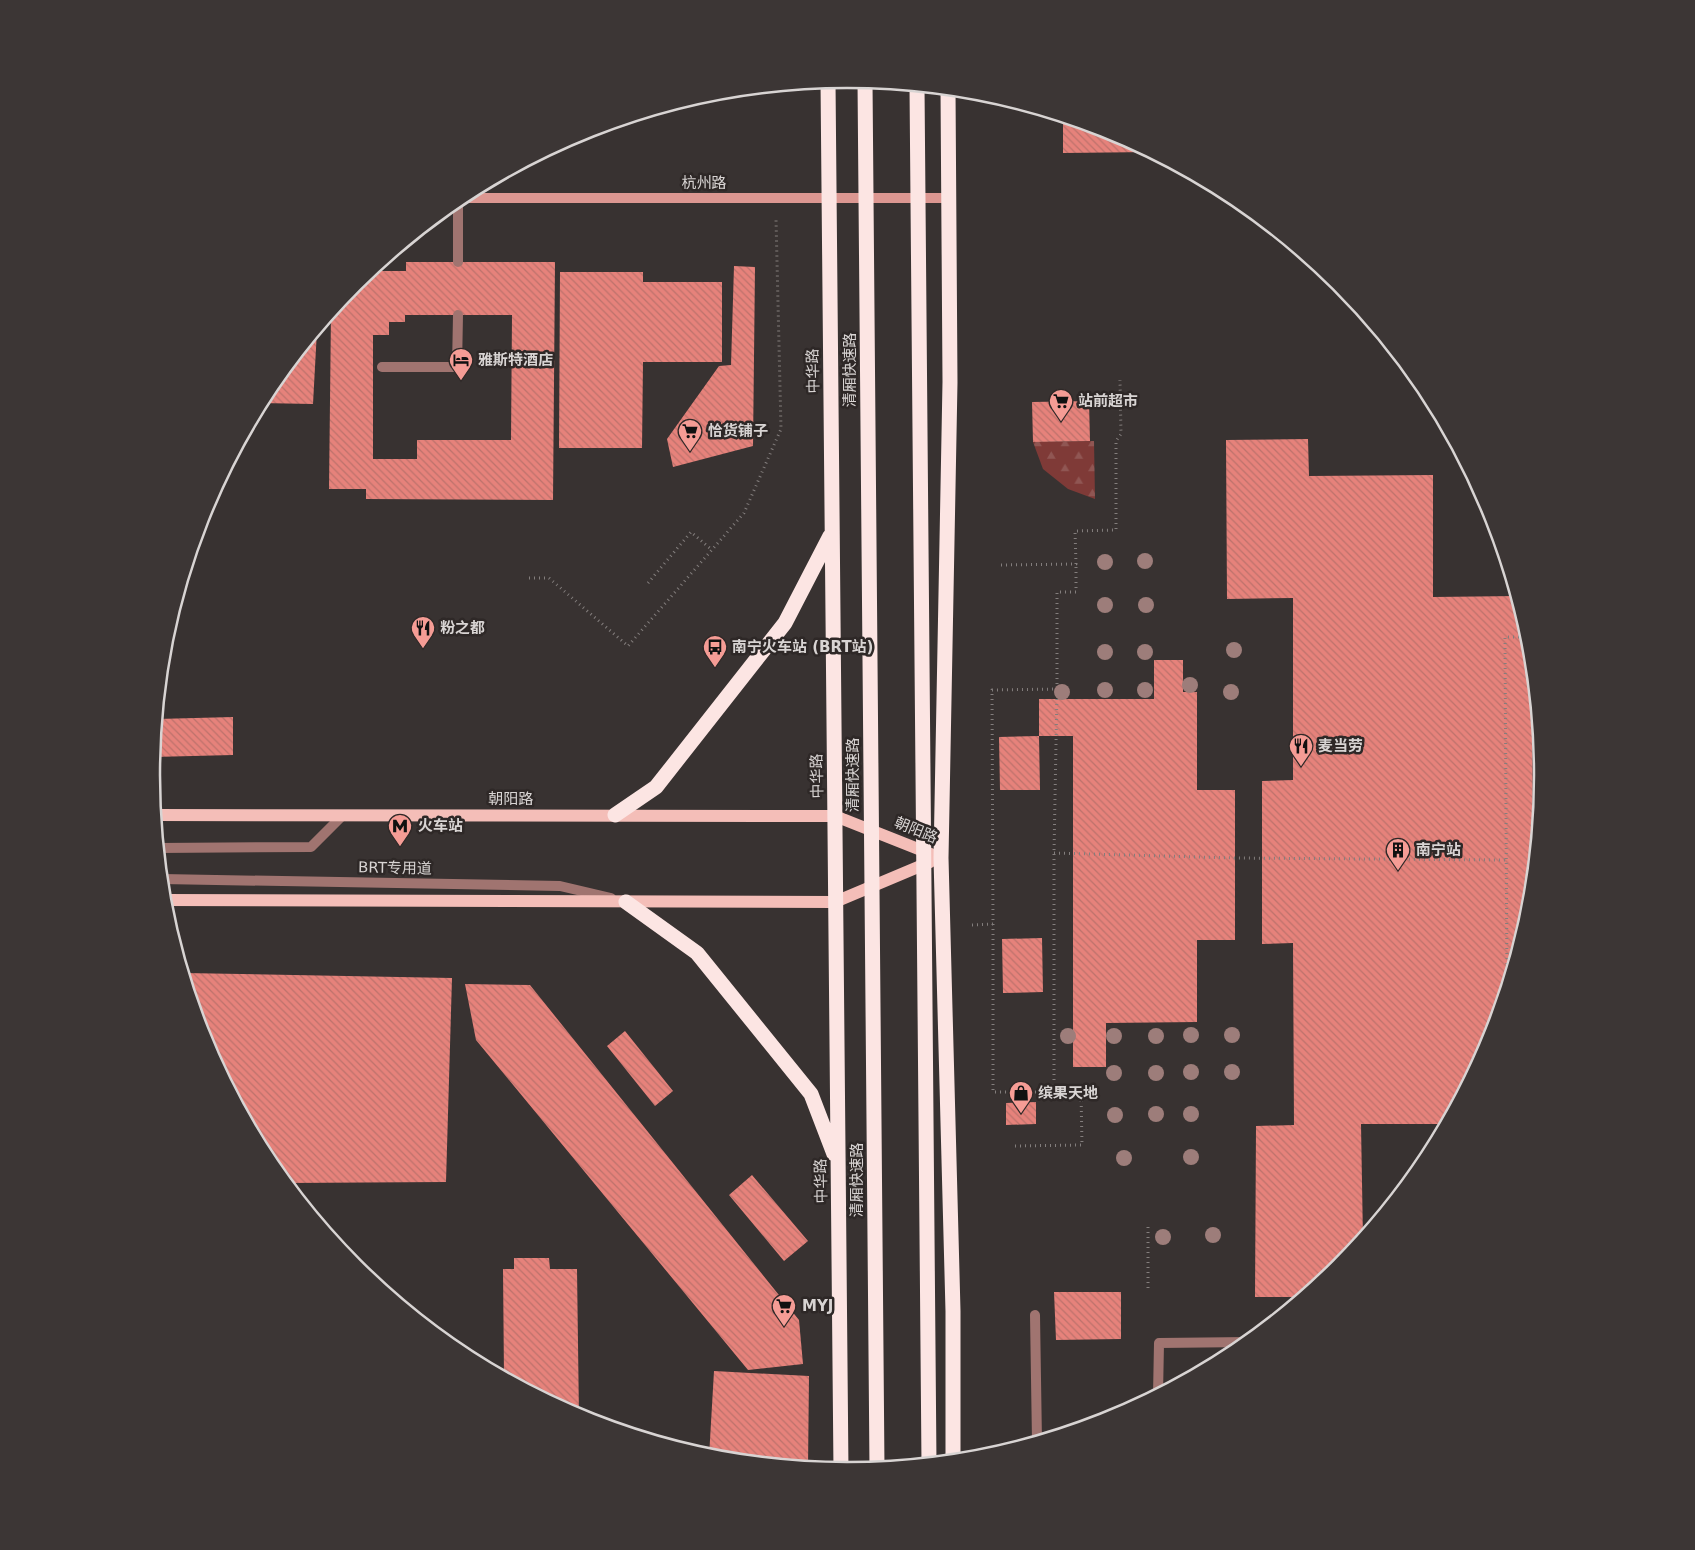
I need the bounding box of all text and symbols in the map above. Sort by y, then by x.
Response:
street label: 杭州路 [681,174,727,192]
street label: 清厢快速路 [841,332,859,408]
hotel icon: 雅斯特酒店 [448,347,474,381]
street label: 中华路 [804,348,822,394]
place label: 雅斯特酒店 [478,351,553,369]
supermarket icon: 站前超市 [1048,388,1074,422]
place label: 站前超市 [1078,392,1138,410]
supermarket icon: 恰货铺子 [677,418,703,452]
place label: 恰货铺子 [708,422,768,440]
restaurant icon: 粉之都 [410,615,436,649]
place label: 粉之都 [440,619,485,637]
bus stop icon: 南宁火车站 (BRT站) [702,634,728,668]
place label: 南宁火车站 (BRT站) [732,638,873,656]
restaurant icon: 麦当劳 [1288,733,1314,767]
street label: 清厢快速路 [844,737,862,813]
place label: 麦当劳 [1318,737,1363,755]
street label: 中华路 [808,753,826,799]
street label: 朝阳路 [488,790,534,808]
metro station icon: 火车站 [387,813,413,847]
street label: 朝阳路 [892,813,940,847]
place label: 火车站 [418,817,463,835]
building icon: 南宁站 [1385,837,1411,871]
place label: 南宁站 [1416,841,1461,859]
street label: BRT专用道 [358,858,432,878]
shop icon: 缤果天地 [1008,1080,1034,1114]
place label: 缤果天地 [1038,1084,1098,1102]
street label: 清厢快速路 [848,1142,866,1218]
street label: 中华路 [812,1158,830,1204]
supermarket icon: MYJ [771,1293,797,1327]
place label: MYJ [802,1297,833,1315]

